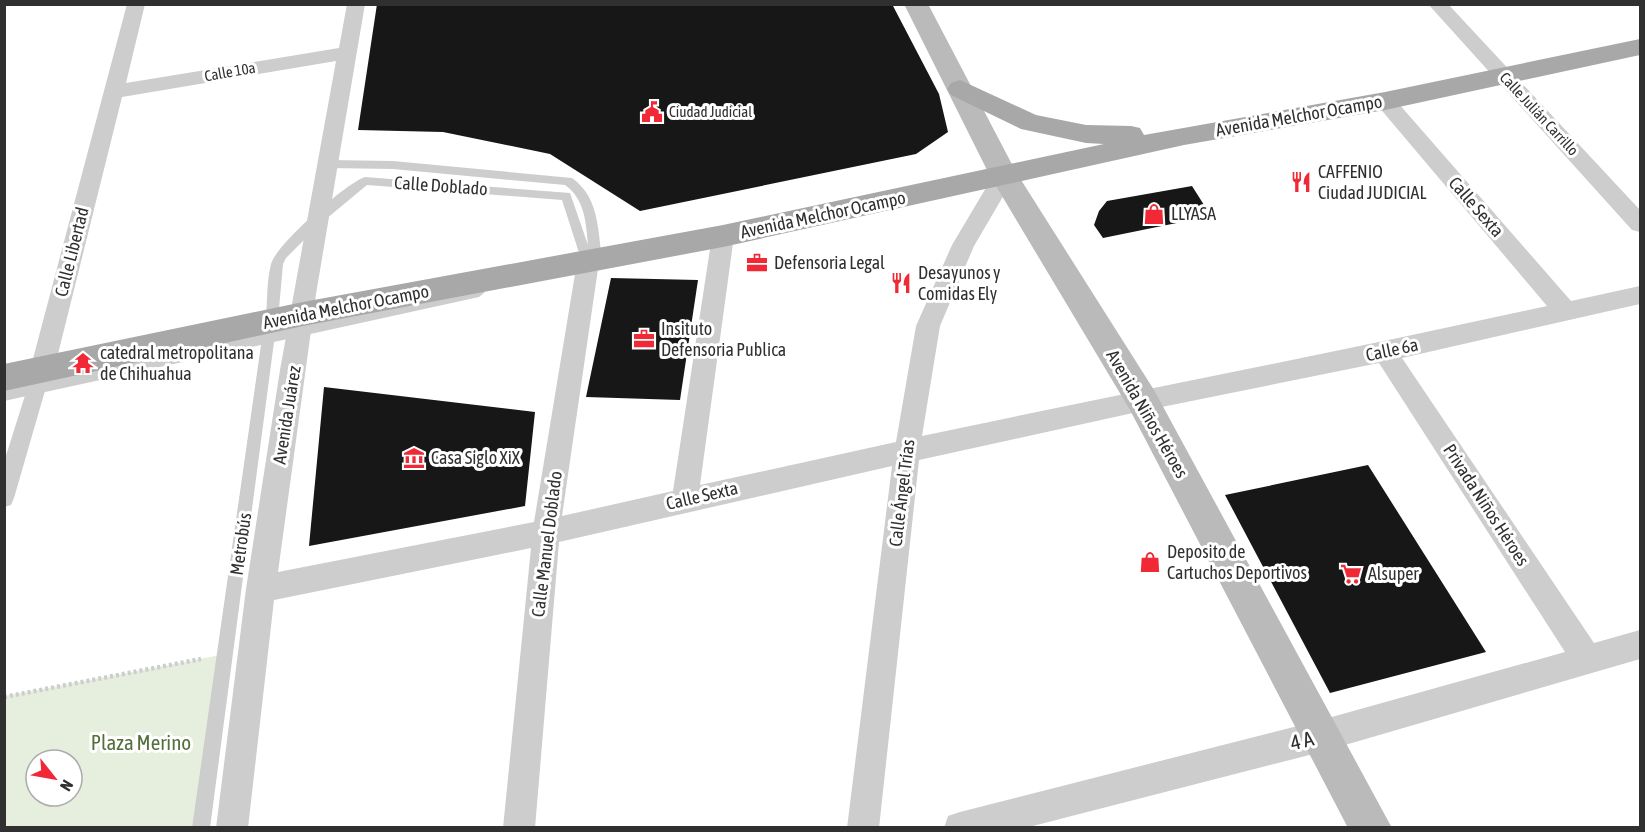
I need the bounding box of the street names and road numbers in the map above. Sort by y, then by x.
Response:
street label: Calle 10a [203,59,257,84]
street label: Calle Julián Carrillo [1497,69,1582,159]
street label: Avenida Melchor Ocampo [1214,91,1384,140]
street label: Calle Doblado [394,172,488,199]
street label: Calle Sexta [1445,172,1508,241]
street label: Avenida Melchor Ocampo [738,187,907,242]
street label: Calle Libertad [50,205,93,299]
street label: Avenida Melchor Ocampo [261,280,431,333]
street label: Calle 6a [1364,334,1420,365]
street label: Avenida Niños Héroes [1102,346,1193,481]
street label: Avenida Juárez [268,364,305,466]
street label: Calle Ángel Trías [885,438,918,548]
street label: Privada Niños Héroes [1439,440,1534,570]
street label: Calle Manuel Doblado [527,470,566,618]
street label: Calle Sexta [664,477,740,514]
street label: Metrobús [226,511,255,576]
street label: 4 A [1288,725,1317,754]

